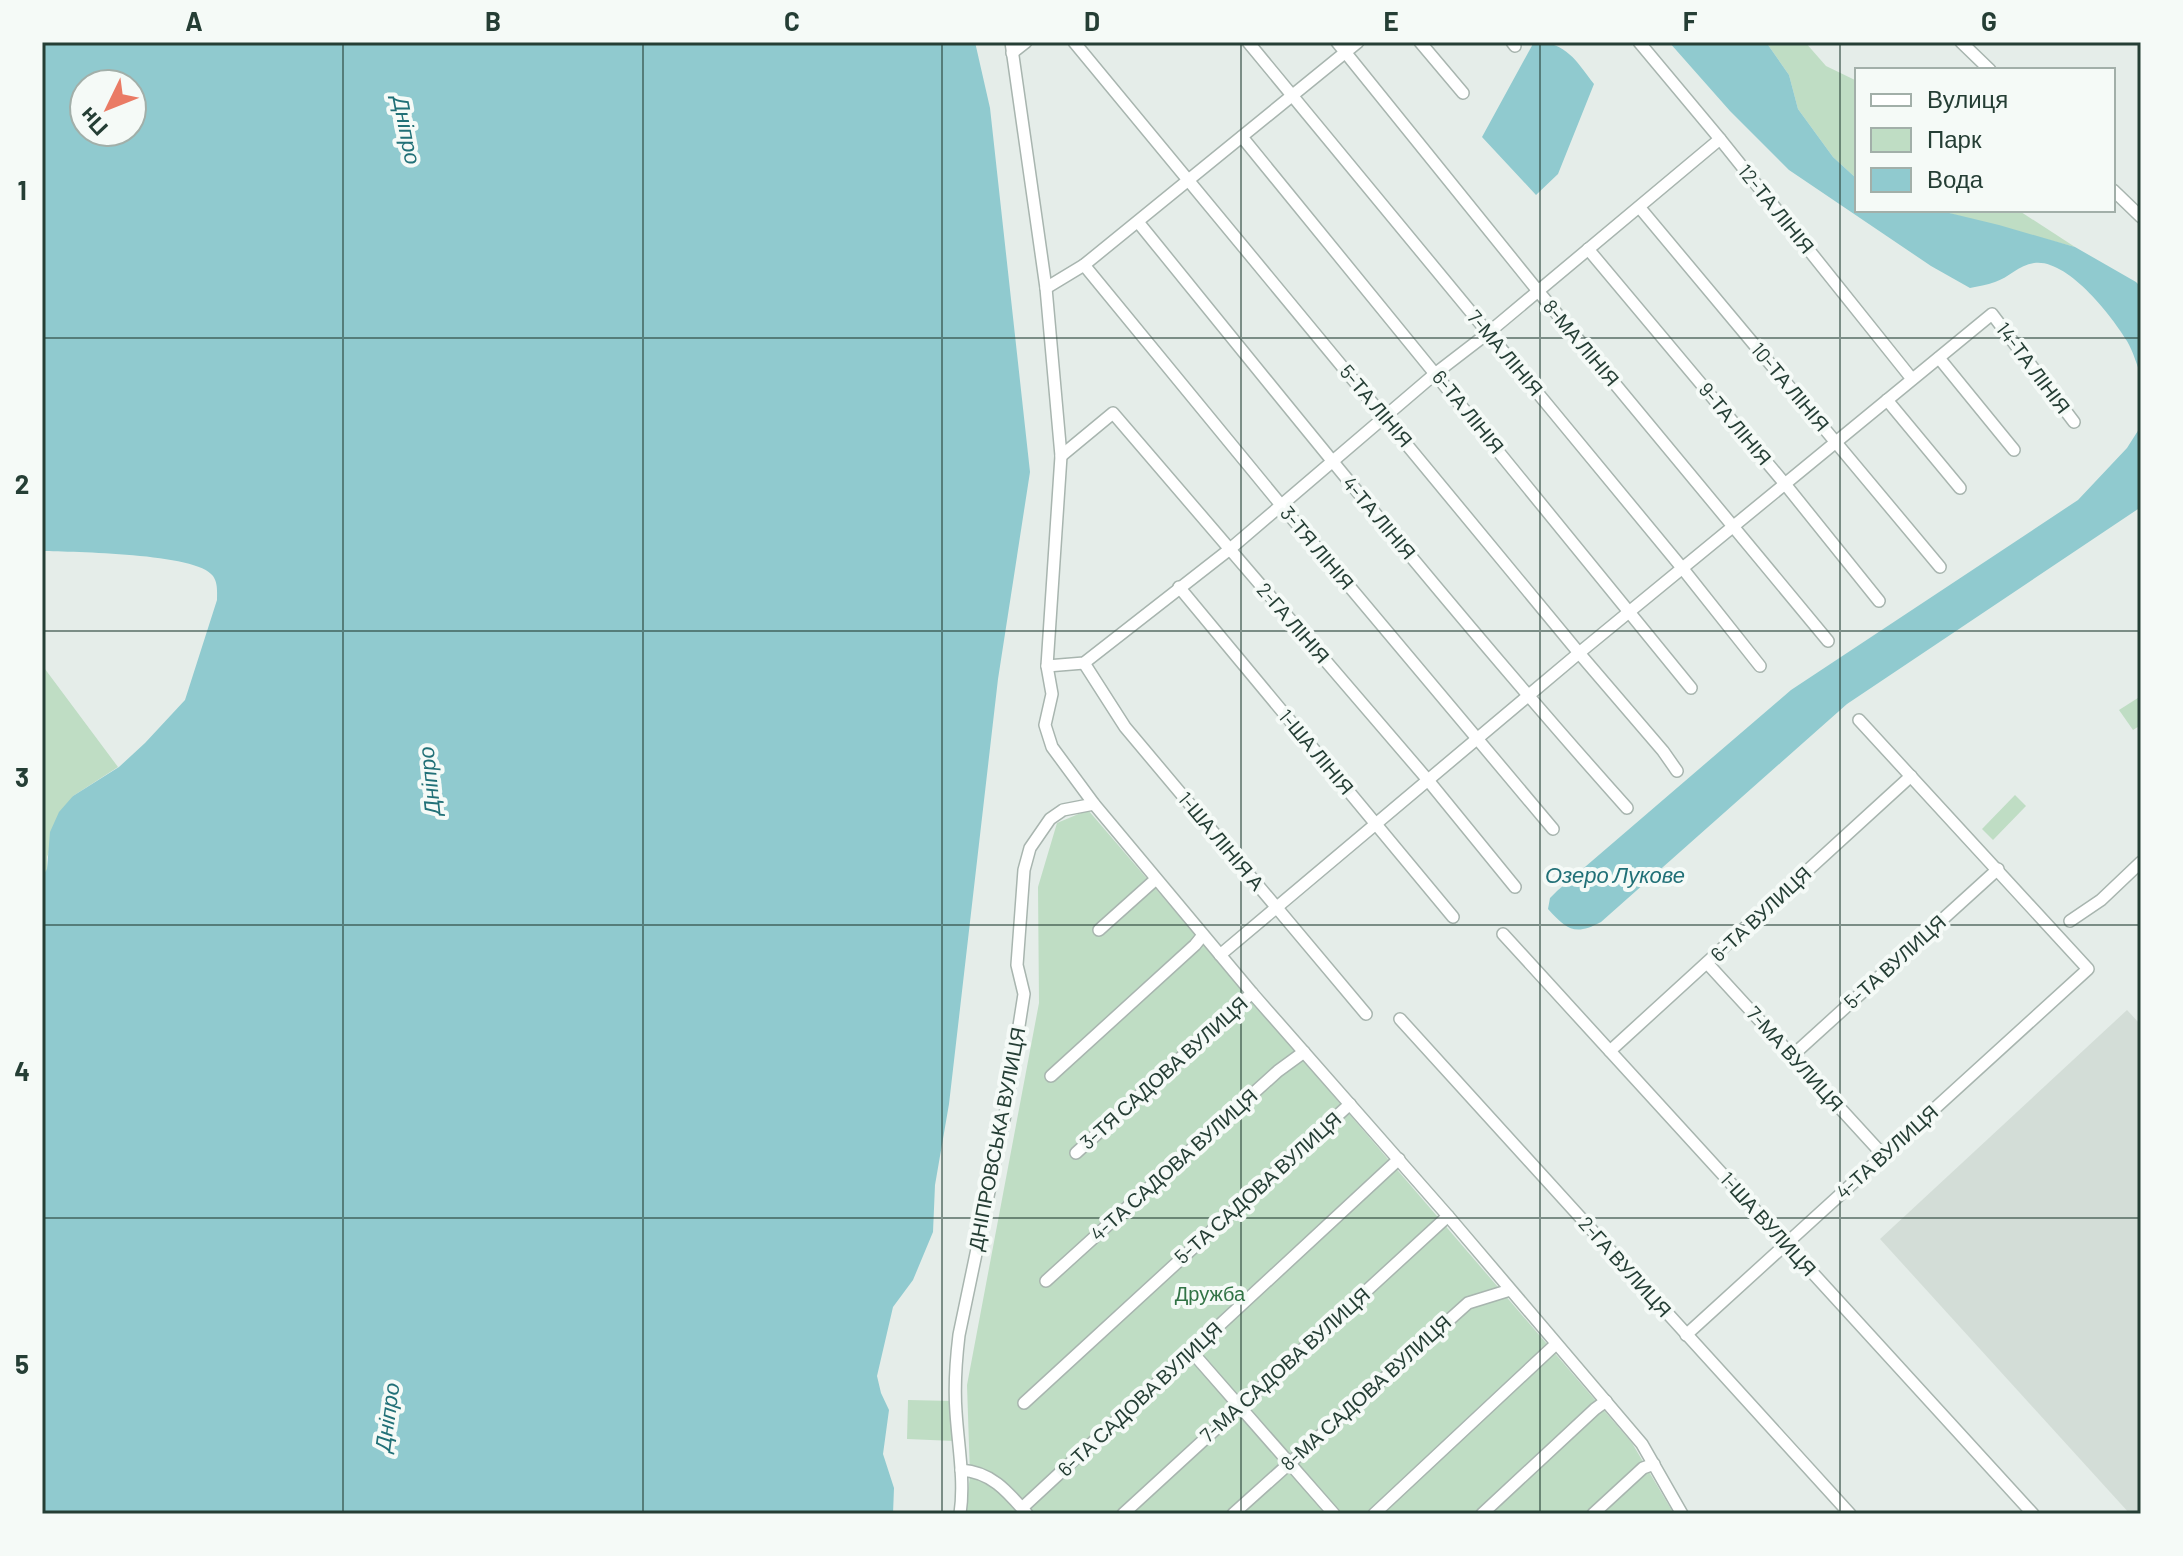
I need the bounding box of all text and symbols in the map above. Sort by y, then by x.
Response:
text: A [185,5,203,36]
text: B [485,5,501,36]
text: C [784,5,800,36]
text: D [1084,5,1100,36]
text: E [1383,5,1399,36]
text: F [1683,5,1698,36]
text: G [1981,5,1997,36]
north arrow [68,68,148,148]
legend [1855,68,2115,212]
text: Вулиця [1927,84,2008,113]
water label: Дніпро [387,90,427,166]
text: Пн [73,103,112,142]
text: Парк [1927,124,1982,153]
street label: 12-ТА ЛІНІЯ [1734,159,1820,258]
text: Вода [1927,164,1984,193]
text: 1 [17,174,27,205]
street label: 8-МА ЛІНІЯ [1539,294,1625,390]
street label: 7-МА ЛІНІЯ [1463,305,1549,400]
street label: 14-ТА ЛІНІЯ [1992,317,2076,418]
street label: 10-ТА ЛІНІЯ [1747,337,1835,436]
street label: 5-ТА ЛІНІЯ [1335,359,1418,451]
street label: 6-ТА ЛІНІЯ [1428,365,1510,458]
street label: 9-ТА ЛІНІЯ [1694,377,1777,469]
text: 2 [15,468,29,499]
street label: 4-ТА ЛІНІЯ [1338,471,1421,564]
street label: 3-ТЯ ЛІНІЯ [1276,501,1360,594]
street label: 2-ГА ЛІНІЯ [1252,577,1335,667]
street label: 1-ША ЛІНІЯ [1274,704,1359,799]
water label: Дніпро [411,745,446,820]
text: 3 [15,761,29,792]
street label: 1-ША ЛІНІЯ А [1174,786,1270,895]
water label: Озеро Лукове [1545,861,1685,888]
street label: 6-ТА ВУЛИЦЯ [1705,861,1816,966]
street label: 5-ТА ВУЛИЦЯ [1839,909,1950,1013]
street label: 3-ТЯ САДОВА ВУЛИЦЯ [1075,991,1252,1154]
street label: 7-МА ВУЛИЦЯ [1742,1001,1849,1116]
street label: ДНІПРОВСЬКА ВУЛИЦЯ [963,1025,1029,1253]
text: 4 [14,1055,30,1086]
street label: 4-ТА САДОВА ВУЛИЦЯ [1085,1083,1262,1246]
street label: 4-ТА ВУЛИЦЯ [1830,1099,1942,1203]
street label: 5-ТА САДОВА ВУЛИЦЯ [1169,1106,1345,1268]
street label: 1-ША ВУЛИЦЯ [1716,1166,1822,1280]
street label: 2-ГА ВУЛИЦЯ [1574,1211,1677,1322]
park label: Дружба [1175,1281,1246,1305]
street label: 7-МА САДОВА ВУЛИЦЯ [1195,1282,1374,1447]
street label: 8-МА САДОВА ВУЛИЦЯ [1275,1309,1455,1475]
street label: 6-ТА САДОВА ВУЛИЦЯ [1052,1316,1226,1481]
text: 5 [15,1348,29,1379]
water label: Дніпро [368,1381,405,1456]

